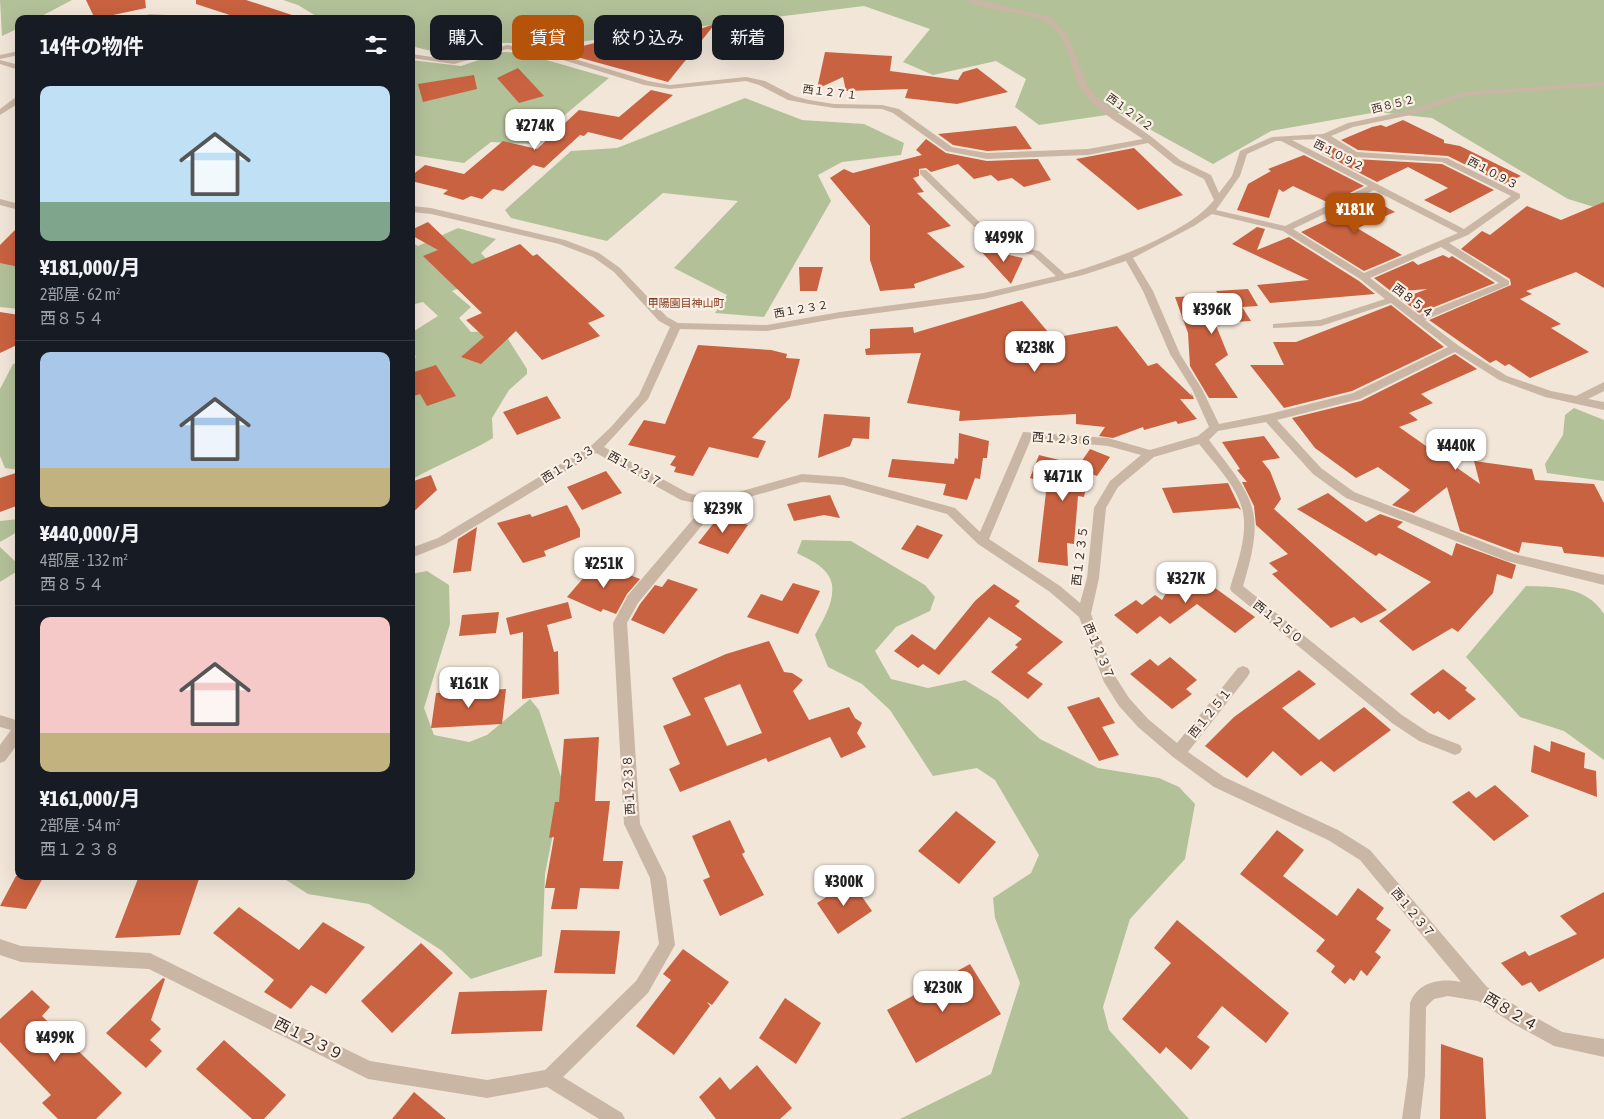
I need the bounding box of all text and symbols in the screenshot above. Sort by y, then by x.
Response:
chip: 購入 [430,15,502,60]
chip: 賃貸 [512,15,584,60]
chip: 絞り込み [594,15,702,60]
chip: 新着 [712,15,784,60]
icon: filters [362,31,390,59]
text: 14件の物件 [40,34,144,58]
street label: 西１２７１ [802,83,858,101]
street label: 西１２７２ [1104,91,1156,133]
street label: 西８５２ [1370,93,1416,115]
pin: ¥274K [500,108,570,151]
text: ¥274K [516,116,554,134]
icon: home [170,119,260,209]
street label: 西１０９２ [1312,137,1366,173]
street label: 西１０９３ [1466,155,1520,191]
pin: ¥181K [1320,192,1390,235]
text: ¥181K [1336,200,1374,218]
pin: ¥499K [969,220,1039,263]
text: ¥499K [985,228,1023,246]
text: ¥181,000/月 [40,255,140,279]
street label: 西８５４ [1390,281,1436,321]
text: 2部屋 · 62 m² [40,285,121,303]
pin: ¥396K [1177,292,1247,335]
district label: 甲陽園目神山町 [648,297,725,309]
street label: 西１２３２ [773,298,829,320]
text: ¥396K [1193,300,1231,318]
text: 西８５４ [40,309,104,327]
pin: ¥238K [1000,330,1070,373]
text: ¥238K [1016,338,1054,356]
icon: home [170,384,260,474]
pin: ¥440K [1421,428,1491,471]
street label: 西１２３６ [1032,430,1092,448]
text: ¥440K [1437,436,1475,454]
street label: 西１２３３ [539,442,597,486]
street label: 西１２３７ [605,448,665,490]
pin: ¥471K [1028,460,1098,502]
text: ¥471K [1044,467,1082,485]
pin: ¥239K [688,492,758,534]
text: ¥239K [704,499,742,517]
text: ¥440,000/月 [40,521,140,545]
street label: 西１２３５ [1069,525,1091,587]
pin: ¥251K [569,546,639,589]
text: 4部屋 · 132 m² [40,551,128,569]
text: ¥251K [585,554,623,572]
pin: ¥327K [1151,562,1221,604]
text: ¥327K [1167,569,1205,587]
text: 西８５４ [40,575,104,593]
street label: 西１２５０ [1250,598,1306,646]
street label: 西１２３７ [1081,621,1117,681]
icon: home [170,649,260,739]
pin: ¥161K [434,666,504,709]
text: ¥161K [450,674,488,692]
street label: 西１２５１ [1186,685,1234,741]
street label: 西１２３８ [620,755,638,815]
text: ¥161,000/月 [40,786,140,810]
text: 2部屋 · 54 m² [40,816,121,834]
text: 西１２３８ [40,840,120,858]
pin: ¥300K [809,864,879,907]
text: ¥300K [825,872,863,890]
street label: 西１２３７ [1388,886,1438,940]
pin: ¥230K [908,970,978,1013]
text: ¥230K [924,978,962,996]
street label: 西８２４ [1481,989,1541,1034]
street label: 西１２３９ [272,1014,347,1063]
pin: ¥499K [20,1020,90,1063]
text: ¥499K [36,1028,74,1046]

